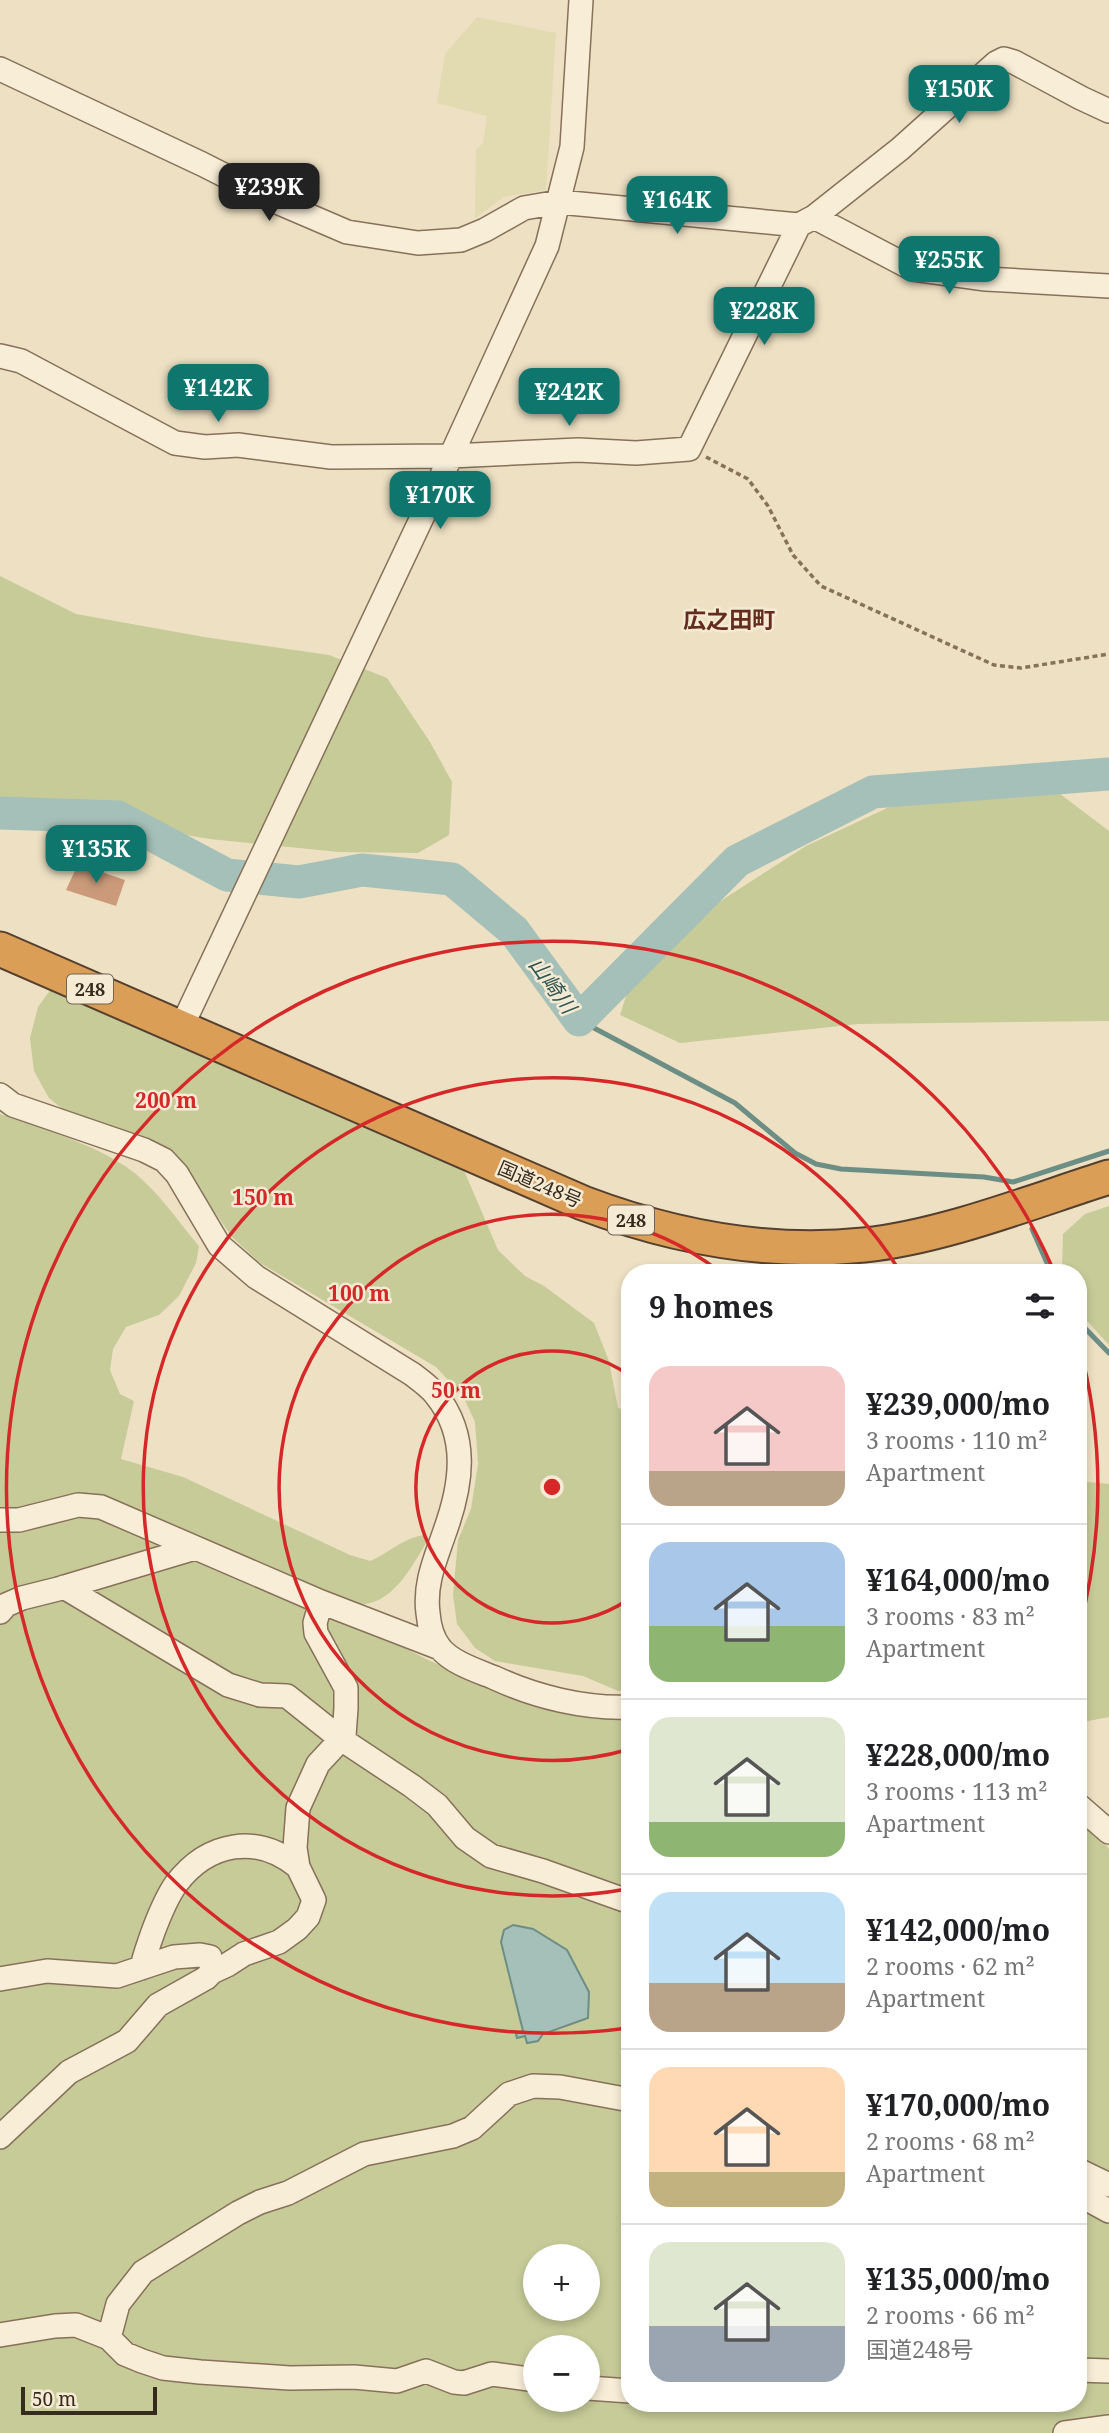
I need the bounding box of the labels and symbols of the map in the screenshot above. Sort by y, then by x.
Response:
pin: ¥150K [910,66,1008,125]
pin: ¥239K [220,164,318,223]
pin: ¥164K [628,176,726,236]
pin: ¥255K [900,236,998,296]
pin: ¥228K [715,288,813,347]
pin: ¥142K [169,364,267,424]
pin: ¥242K [520,368,618,428]
pin: ¥170K [391,472,489,531]
district label: 広之田町 [683,603,775,635]
pin: ¥135K [47,826,145,885]
water label: 山崎川 [523,951,584,1020]
road number: 248 [67,974,113,1004]
text: 200 m [135,1086,197,1114]
street label: 国道248号 [494,1155,586,1213]
text: 150 m [232,1183,294,1211]
road number: 248 [608,1205,654,1234]
text: 100 m [328,1279,390,1307]
text: 50 m [431,1376,481,1404]
centre of rings [540,1475,564,1499]
scale bar [21,2384,158,2416]

